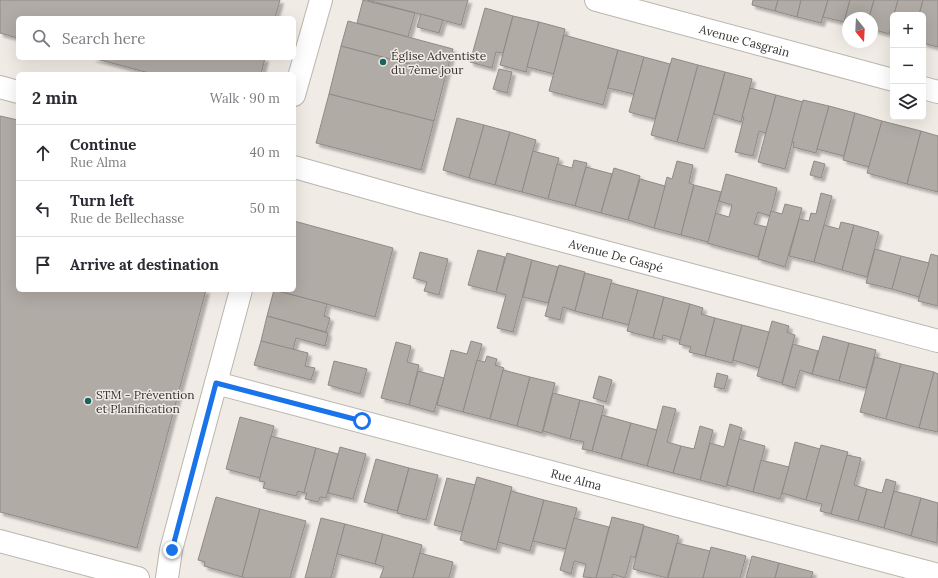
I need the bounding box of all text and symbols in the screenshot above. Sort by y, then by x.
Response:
north arrow [842,12,878,48]
map controls [890,12,926,120]
button: + [890,12,926,48]
search box [16,16,296,60]
street label: Avenue Casgrain [697,20,791,59]
icon: search [30,27,52,49]
text: Search here [62,29,145,48]
place label: Église Adventiste du 7ème jour [391,48,487,77]
button: − [890,48,926,84]
marker: Église Adventiste du 7ème jour [378,57,388,67]
button: layers [890,84,926,120]
text: 2 min [32,87,78,109]
text: Walk · 90 m [210,90,280,107]
text: Continue [70,135,136,154]
icon: ahead [32,142,54,164]
text: 40 m [250,144,280,161]
text: Rue Alma [70,154,126,171]
text: Turn left [70,191,134,210]
icon: left [32,198,54,220]
text: 50 m [250,200,280,217]
text: Rue de Bellechasse [70,210,184,227]
street label: Avenue De Gaspé [566,235,666,275]
icon: arrive [32,254,54,276]
text: Arrive at destination [70,255,219,274]
place label: STM - Prévention et Planification [96,387,195,416]
marker: STM - Prévention et Planification [83,396,93,406]
route start [353,412,371,430]
street label: Rue Alma [549,465,604,493]
route end [163,541,181,559]

